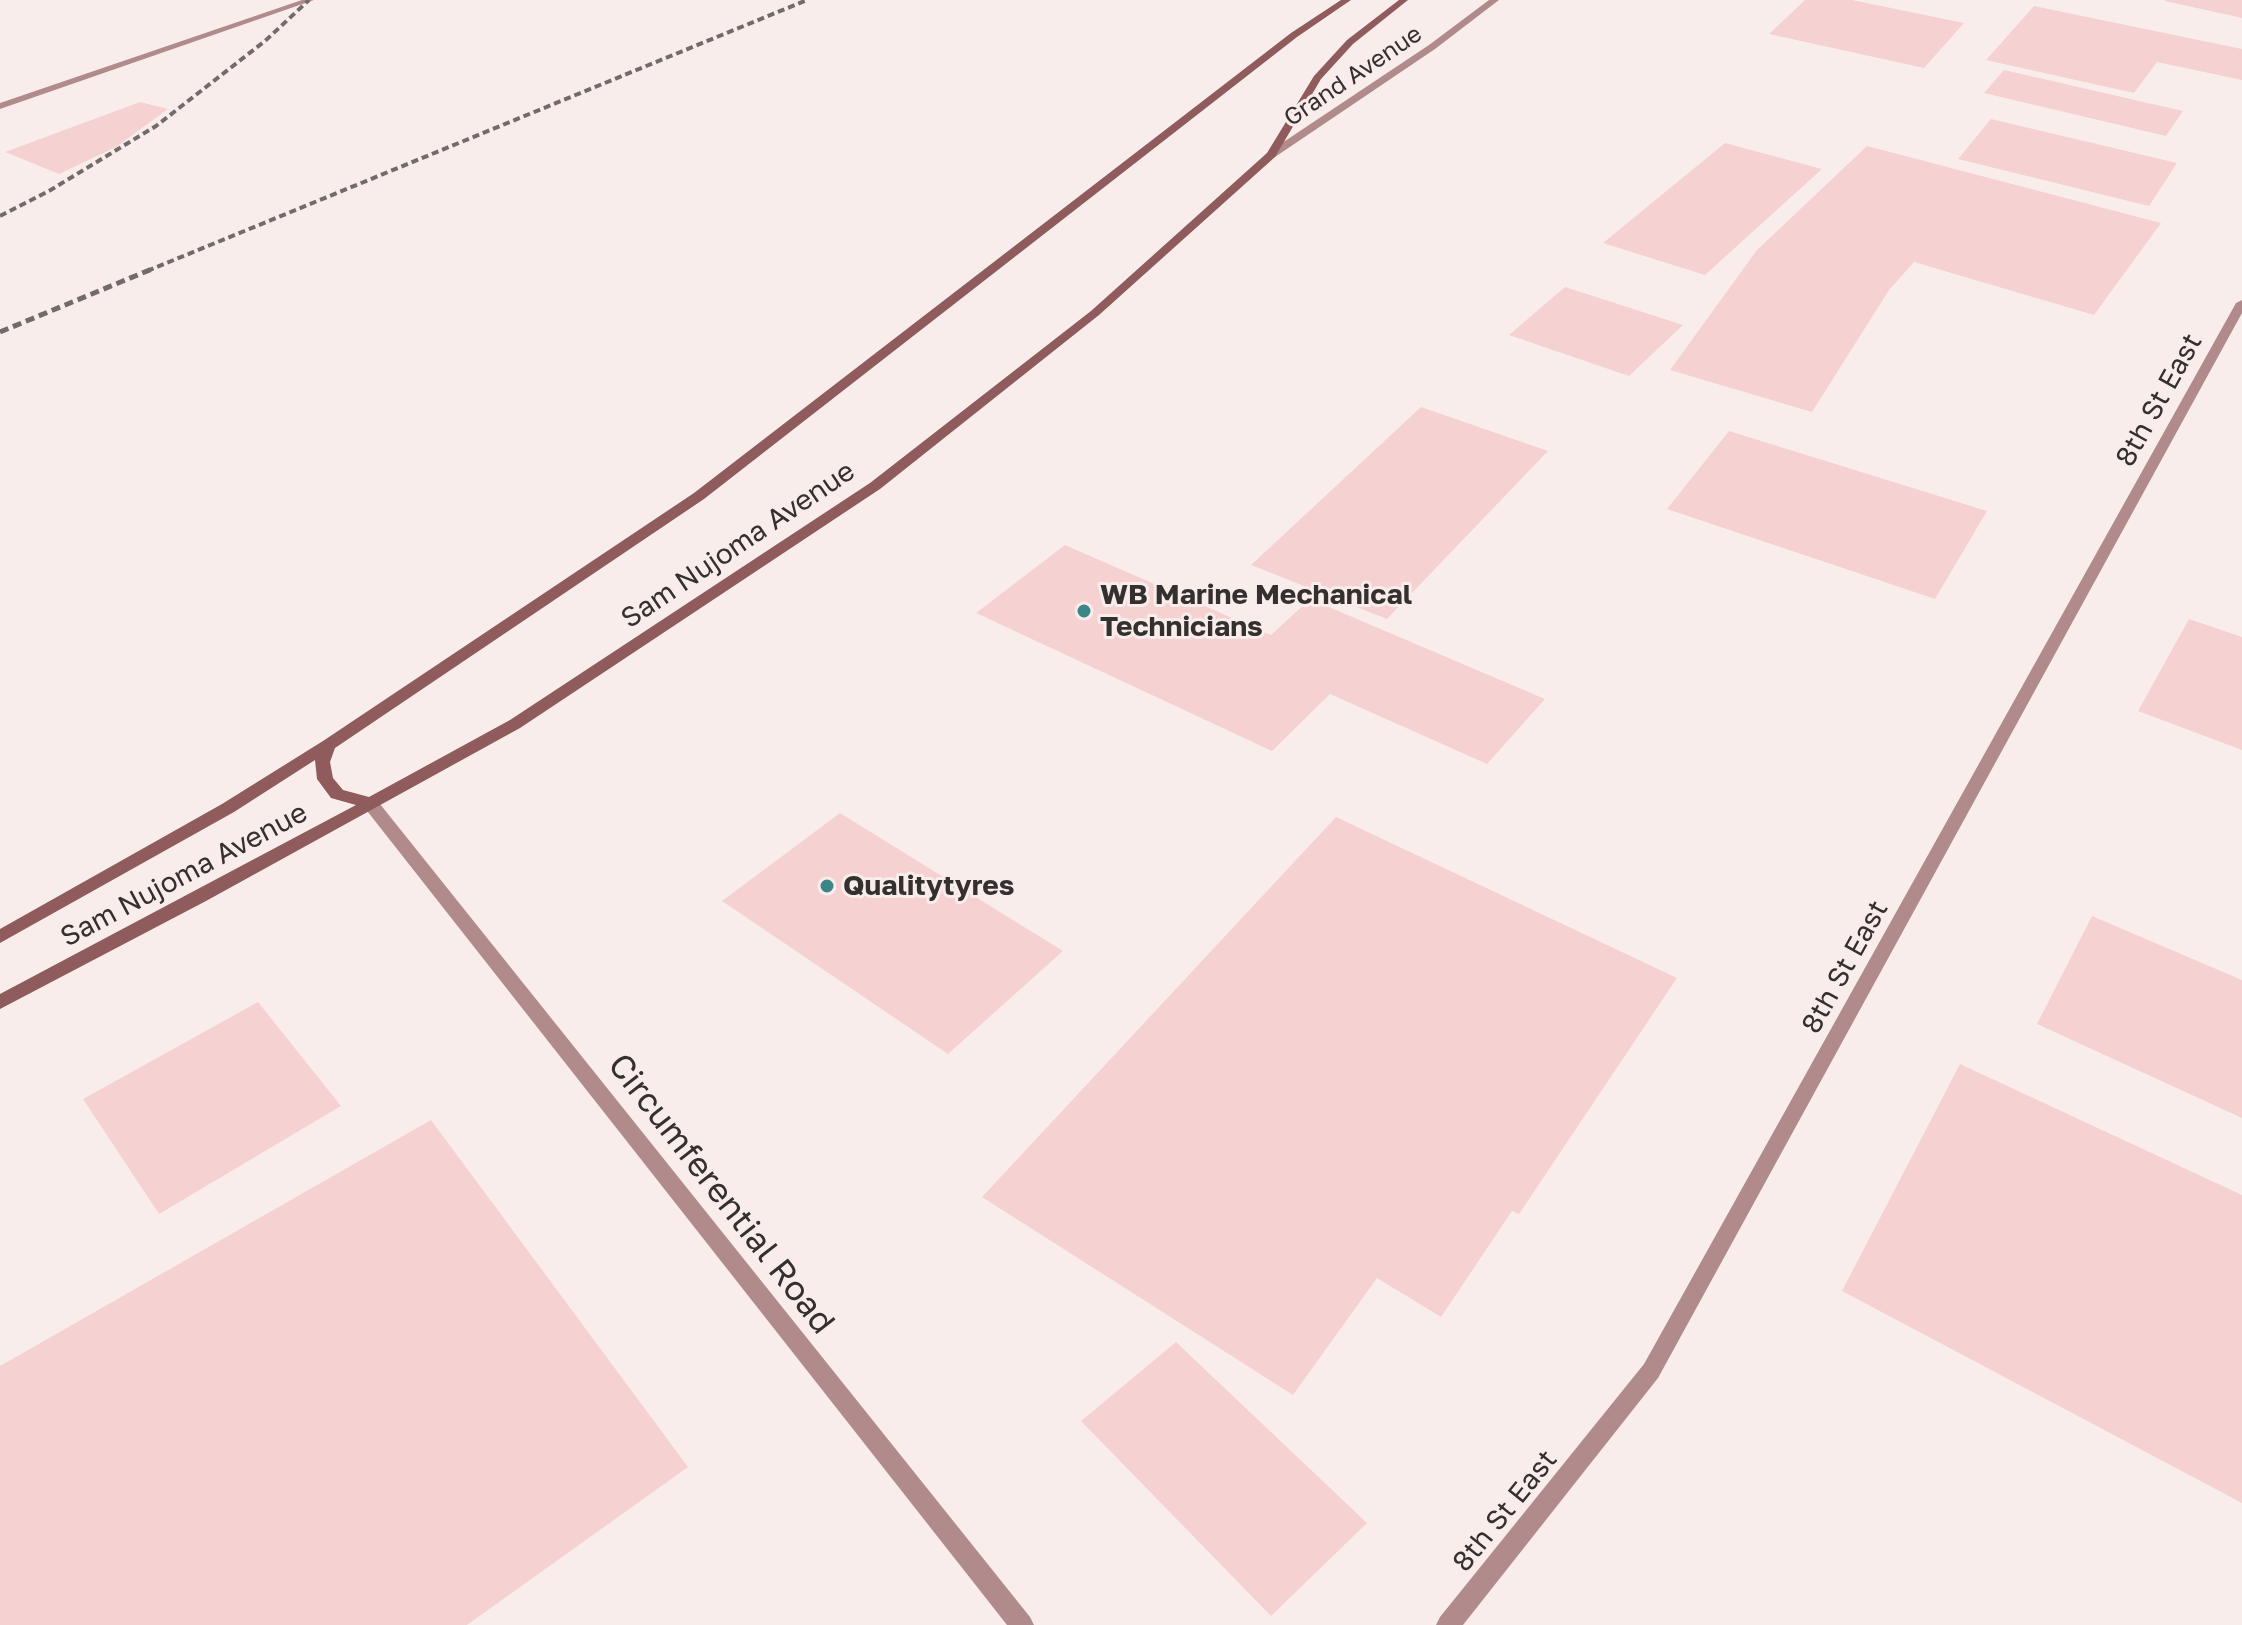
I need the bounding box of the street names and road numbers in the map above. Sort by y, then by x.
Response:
street label: Grand Avenue [1279,19,1427,133]
street label: 8th St East [2109,328,2209,472]
street label: Sam Nujoma Avenue [615,454,861,636]
street label: Sam Nujoma Avenue [55,796,313,954]
street label: 8th St East [1795,895,1895,1039]
street label: Circumferential Road [599,1046,843,1342]
street label: 8th St East [1446,1443,1564,1579]

